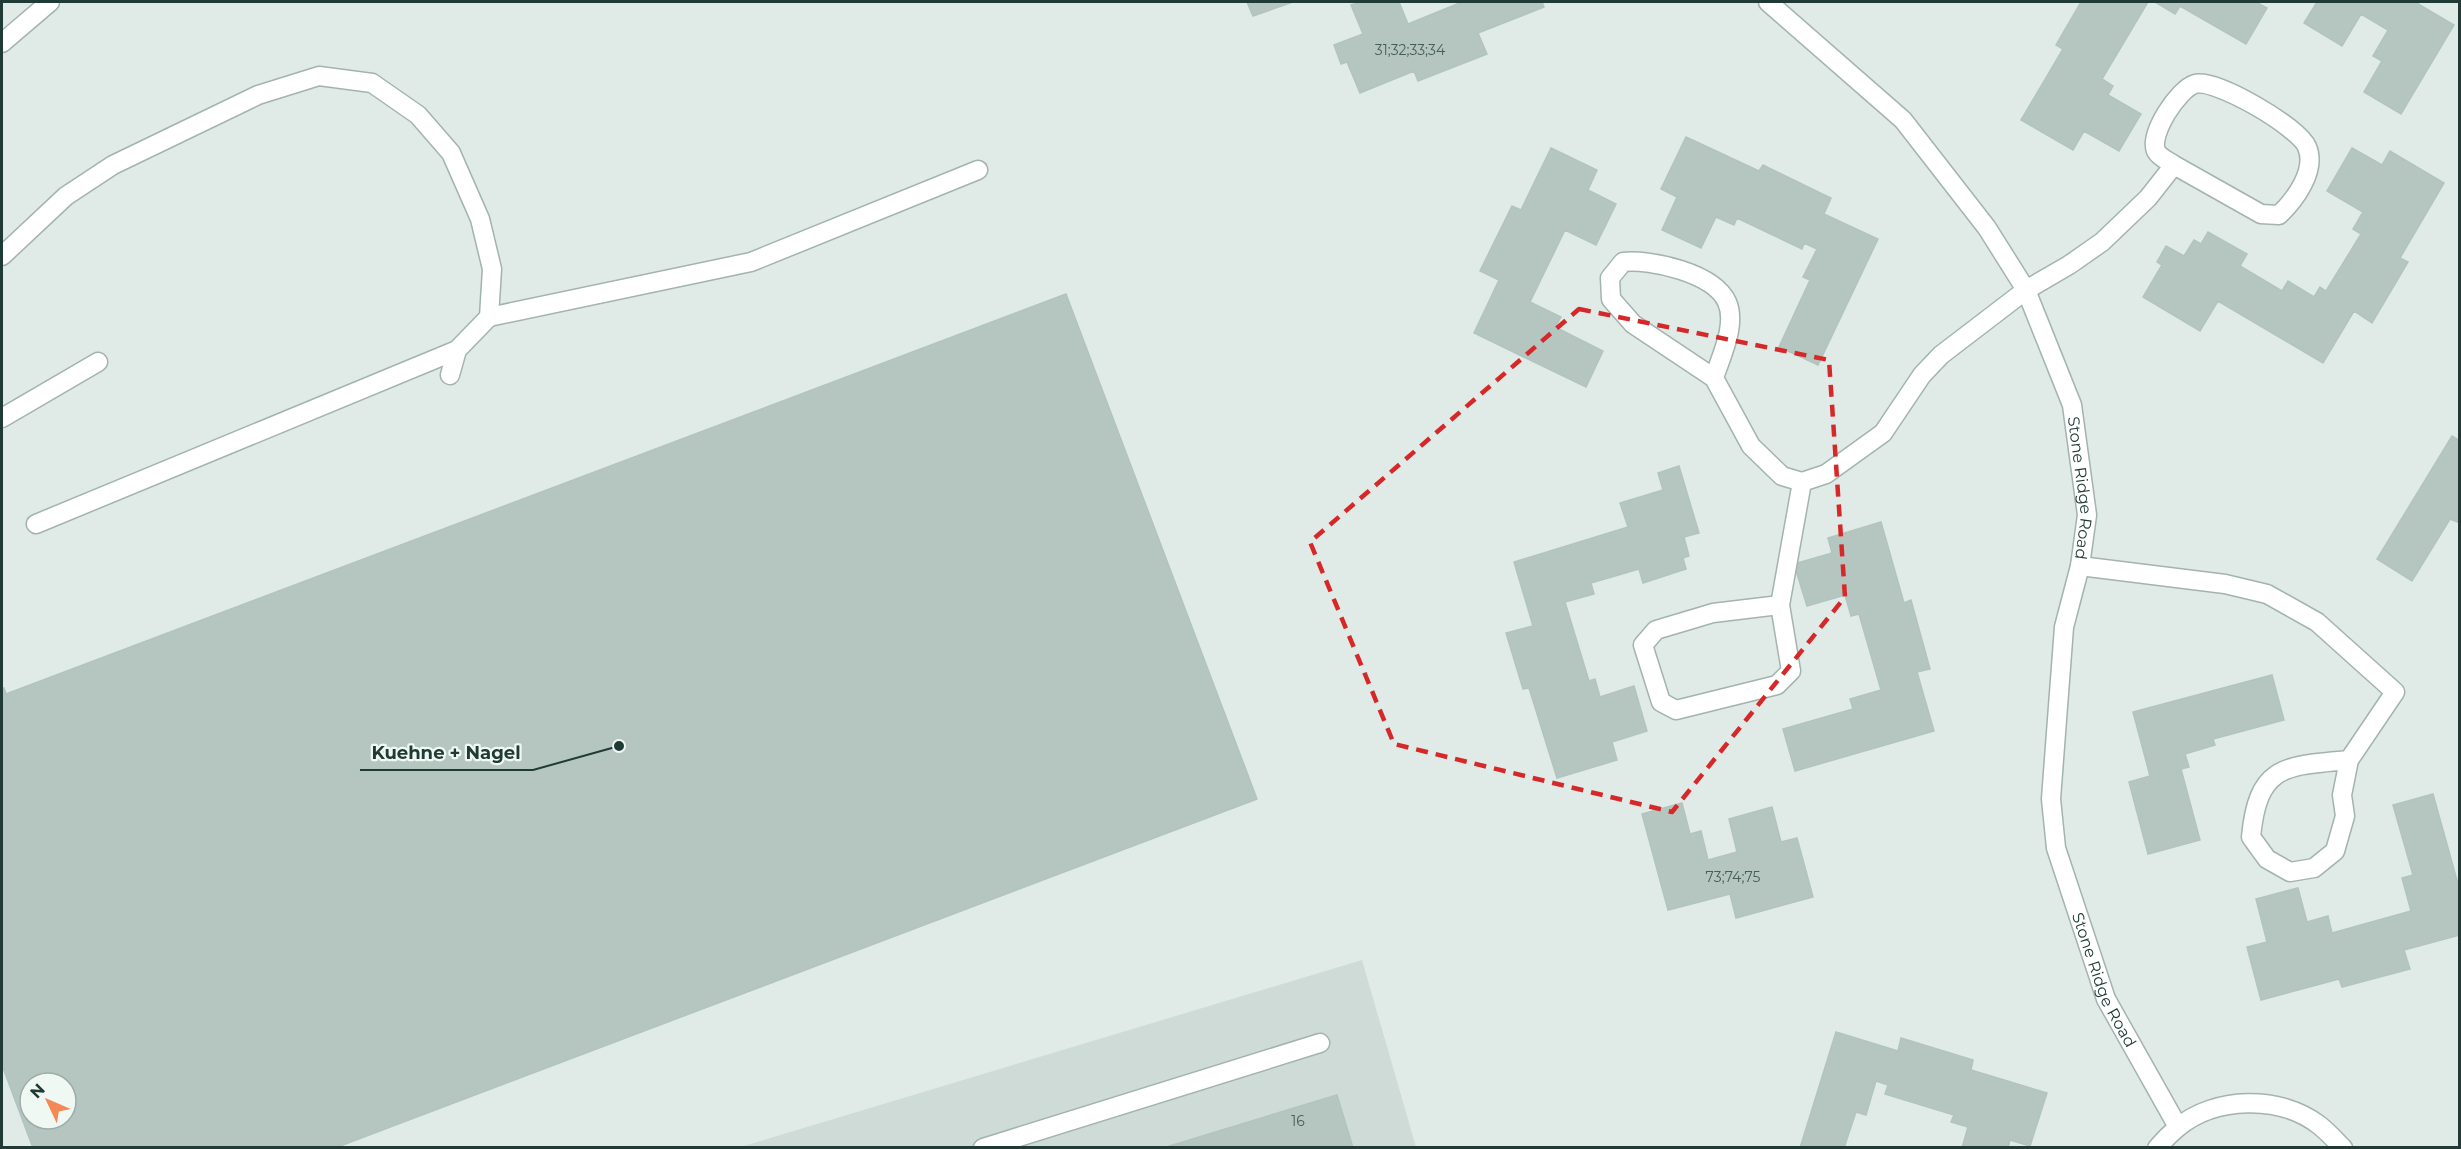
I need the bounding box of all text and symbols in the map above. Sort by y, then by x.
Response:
house number: 31;32;33;34 [1375,41,1446,59]
street label: Stone Ridge Road [2064,415,2097,561]
callout: Kuehne + Nagel [360,734,533,770]
text: Kuehne + Nagel [371,742,521,764]
house number: 73;74;75 [1706,868,1760,886]
street label: Stone Ridge Road [2068,910,2141,1050]
north arrow [18,1071,78,1131]
text: N [26,1080,49,1102]
house number: 16 [1291,1112,1305,1130]

